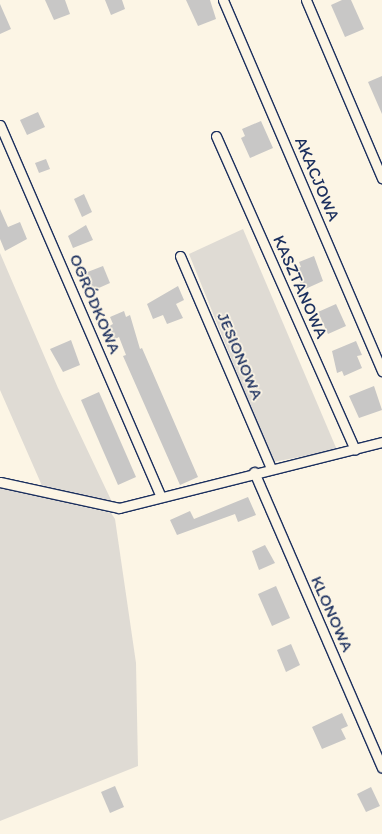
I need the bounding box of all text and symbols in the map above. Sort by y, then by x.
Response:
street label: AKACJOWA [290,134,344,224]
street label: KASZTANOWA [268,232,332,342]
street label: OGRÓDKOWA [65,251,125,357]
street label: JESIONOWA [212,309,268,403]
street label: KLONOWA [306,573,358,655]

